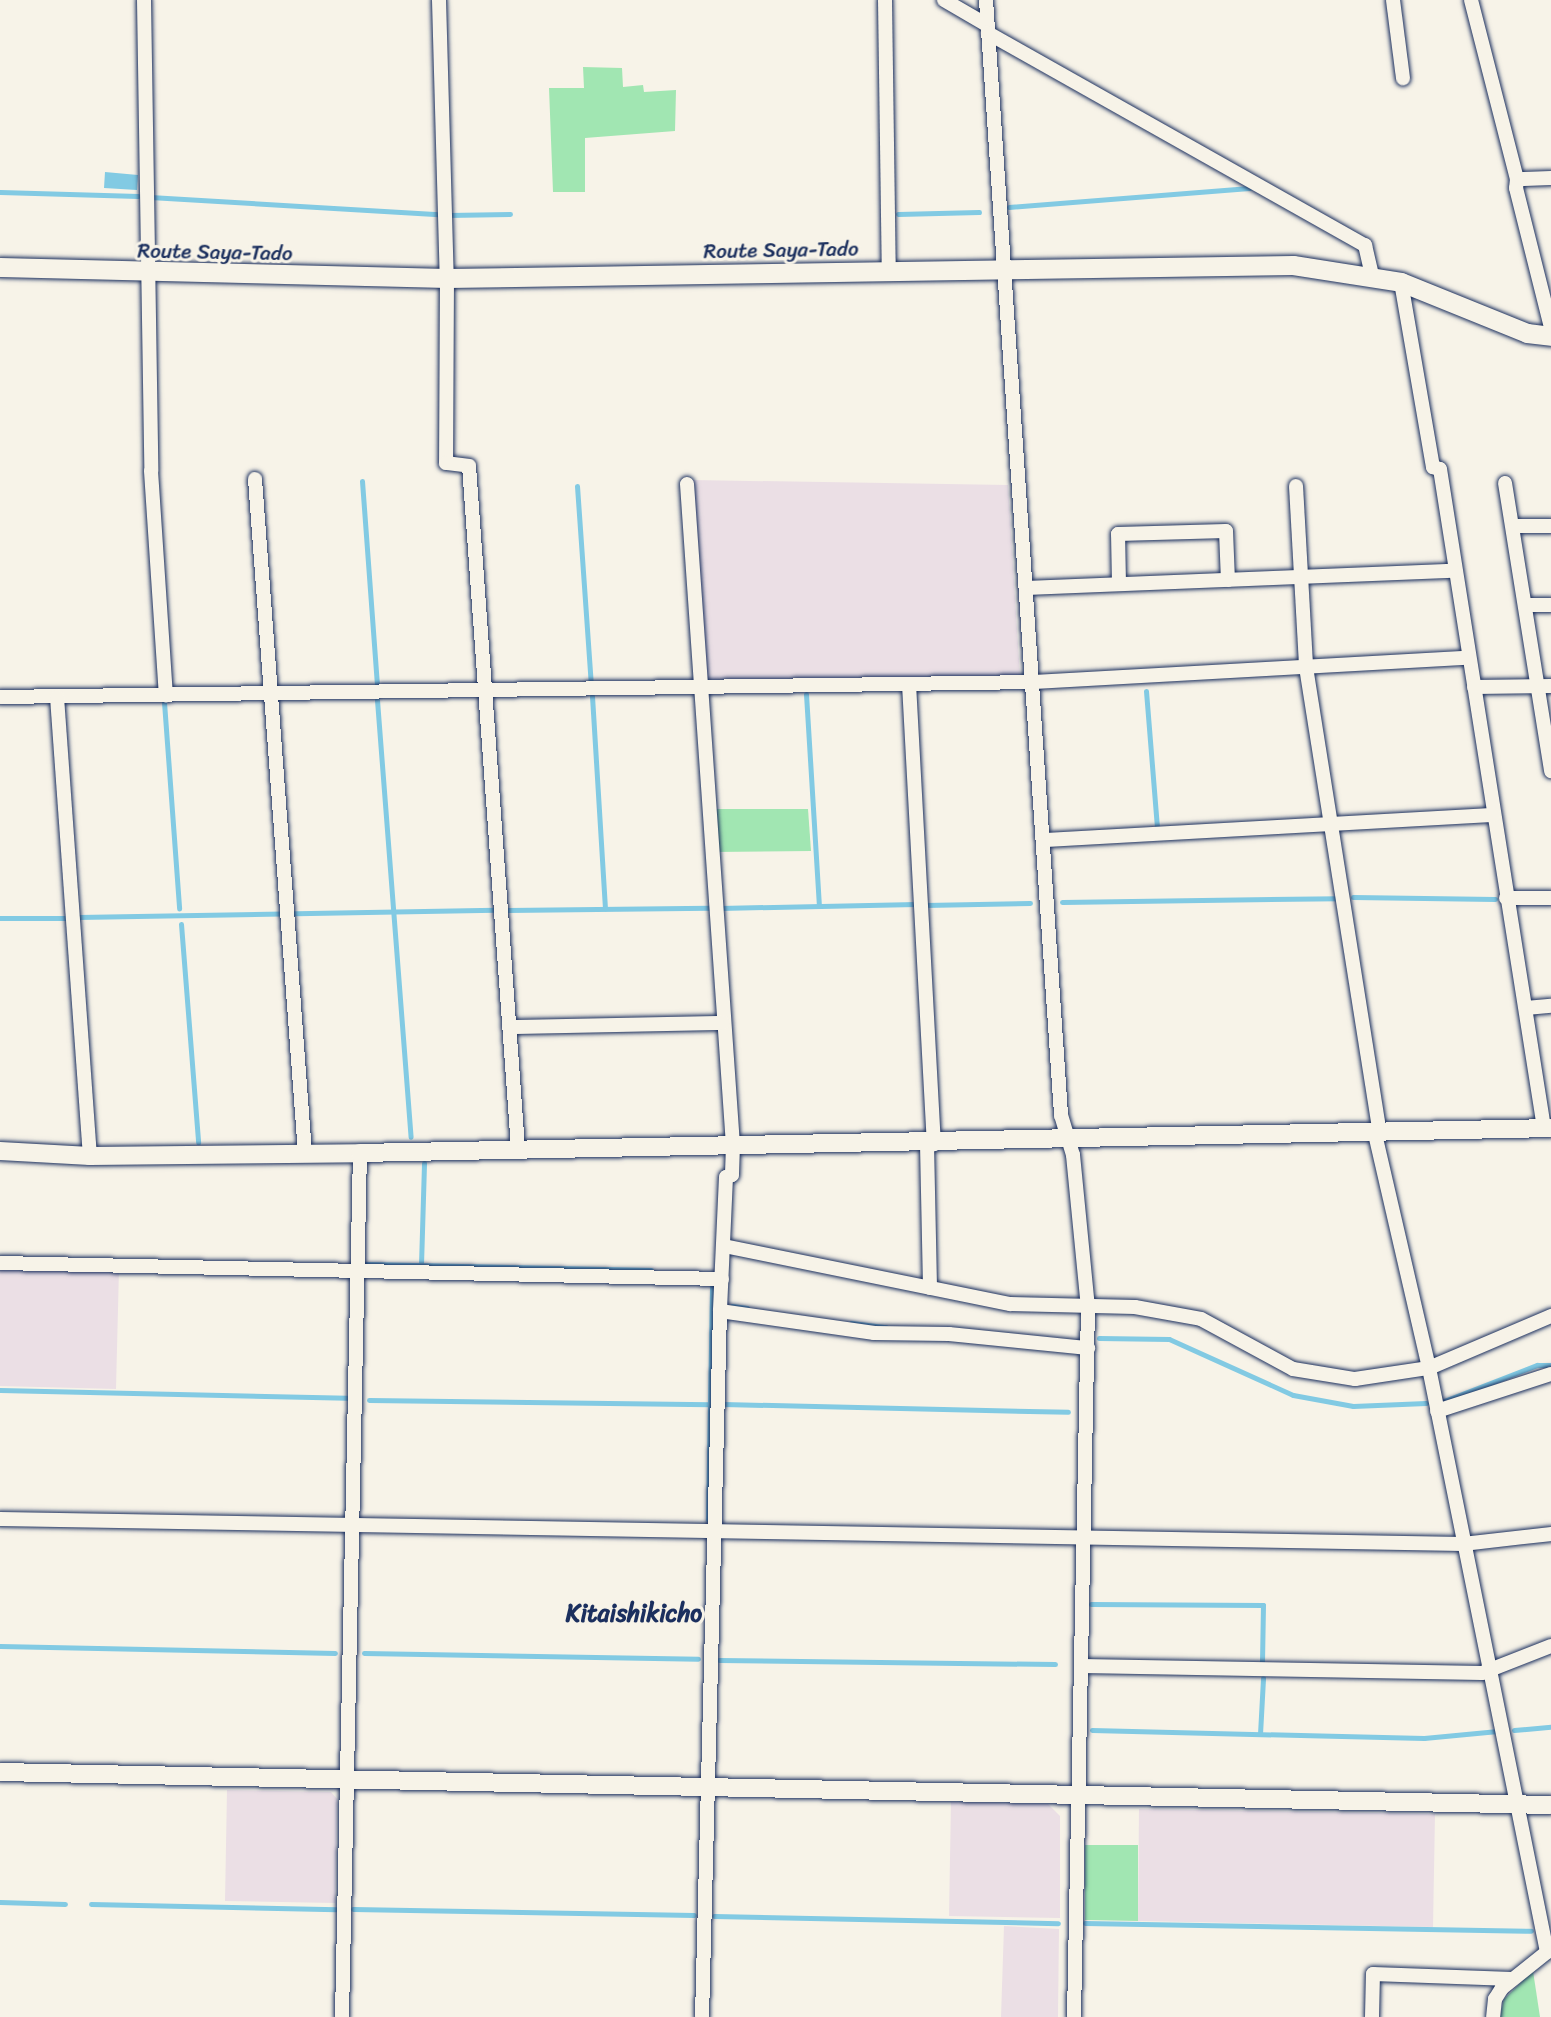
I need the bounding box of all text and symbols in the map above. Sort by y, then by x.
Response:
street label: Route Saya-Tado [703,236,859,264]
street label: Route Saya-Tado [137,238,293,266]
district label: Kitaishikicho [566,1600,702,1628]

